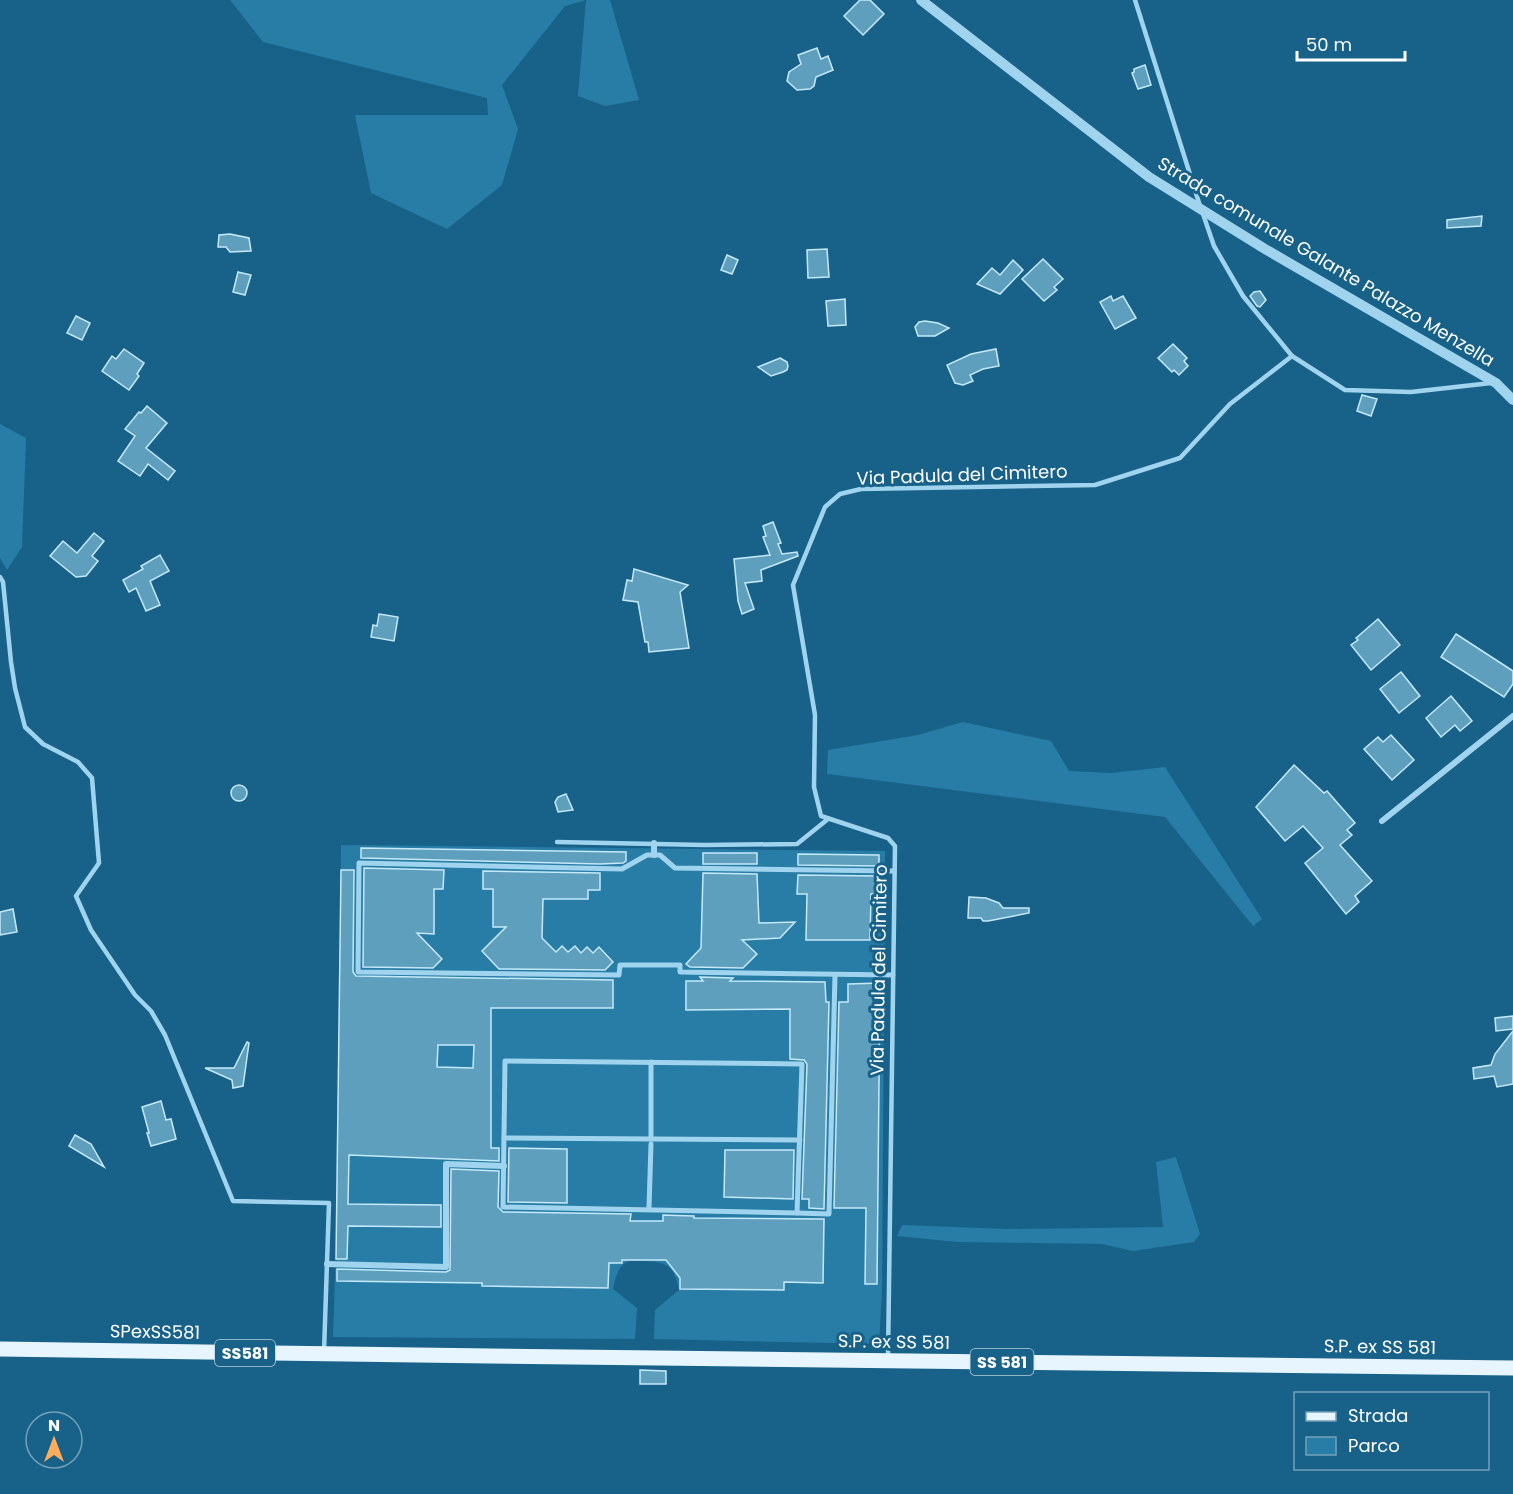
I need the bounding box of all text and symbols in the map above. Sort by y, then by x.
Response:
scale bar [1297,24,1405,62]
text: 50 m [1306,32,1352,57]
street label: Strada comunale Galante Palazzo Menzella [1153,151,1499,372]
street label: Via Padula del Cimitero [856,458,1068,491]
street label: Via Padula del Cimitero [864,864,893,1076]
street label: SPexSS581 [110,1318,200,1345]
street label: S.P. ex SS 581 [838,1328,950,1355]
street label: S.P. ex SS 581 [1324,1333,1436,1360]
road number: SS581 [215,1340,275,1366]
road number: SS 581 [970,1349,1034,1375]
legend [1294,1392,1489,1470]
text: Strada [1348,1403,1408,1428]
north arrow [24,1410,84,1470]
text: N [48,1414,60,1437]
text: Parco [1348,1433,1400,1458]

